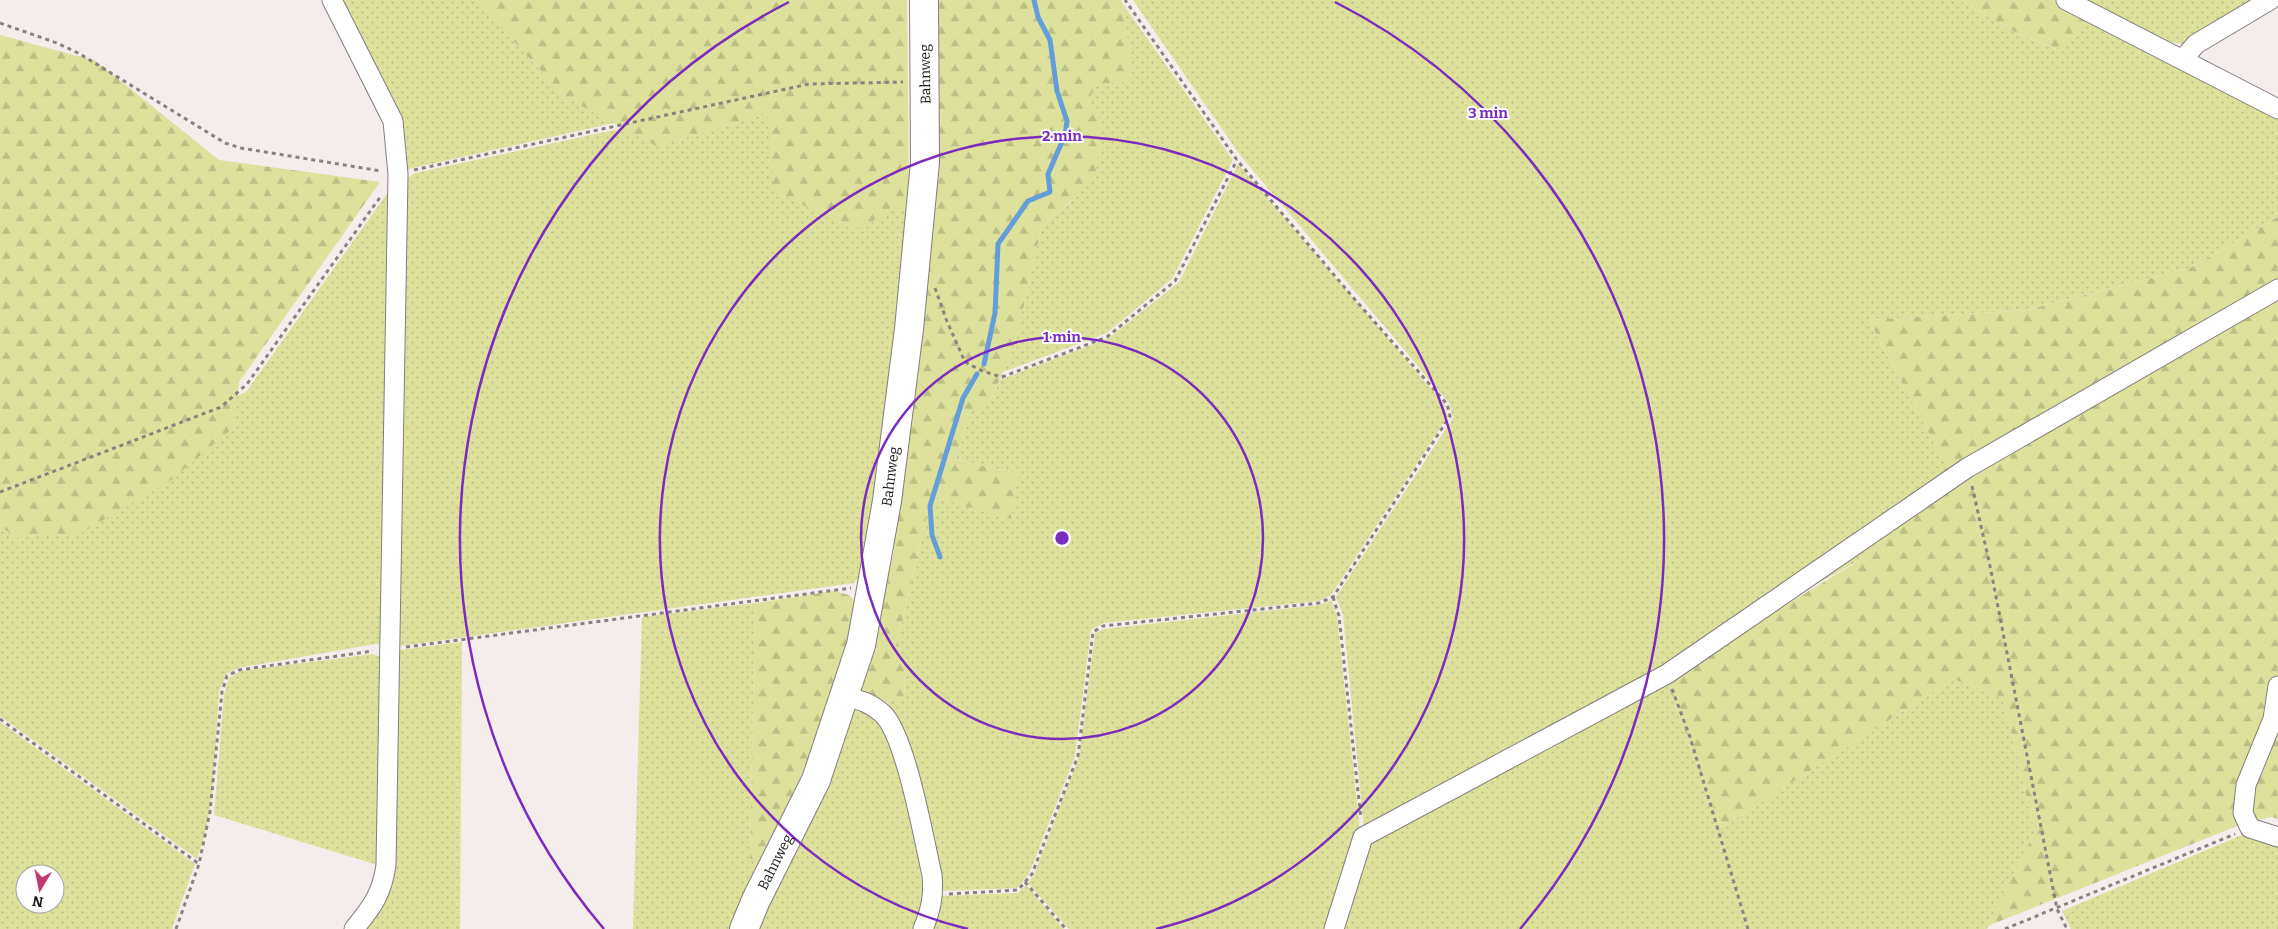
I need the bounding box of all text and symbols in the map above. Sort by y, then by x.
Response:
street label: Bahnweg [916,44,935,104]
text: 3 min [1468,104,1508,122]
text: 2 min [1042,127,1082,145]
text: 1 min [1043,328,1081,346]
street label: Bahnweg [878,445,903,508]
centre of rings [1053,529,1071,547]
street label: Bahnweg [754,831,797,893]
north arrow [15,864,65,914]
text: N [31,892,45,911]

